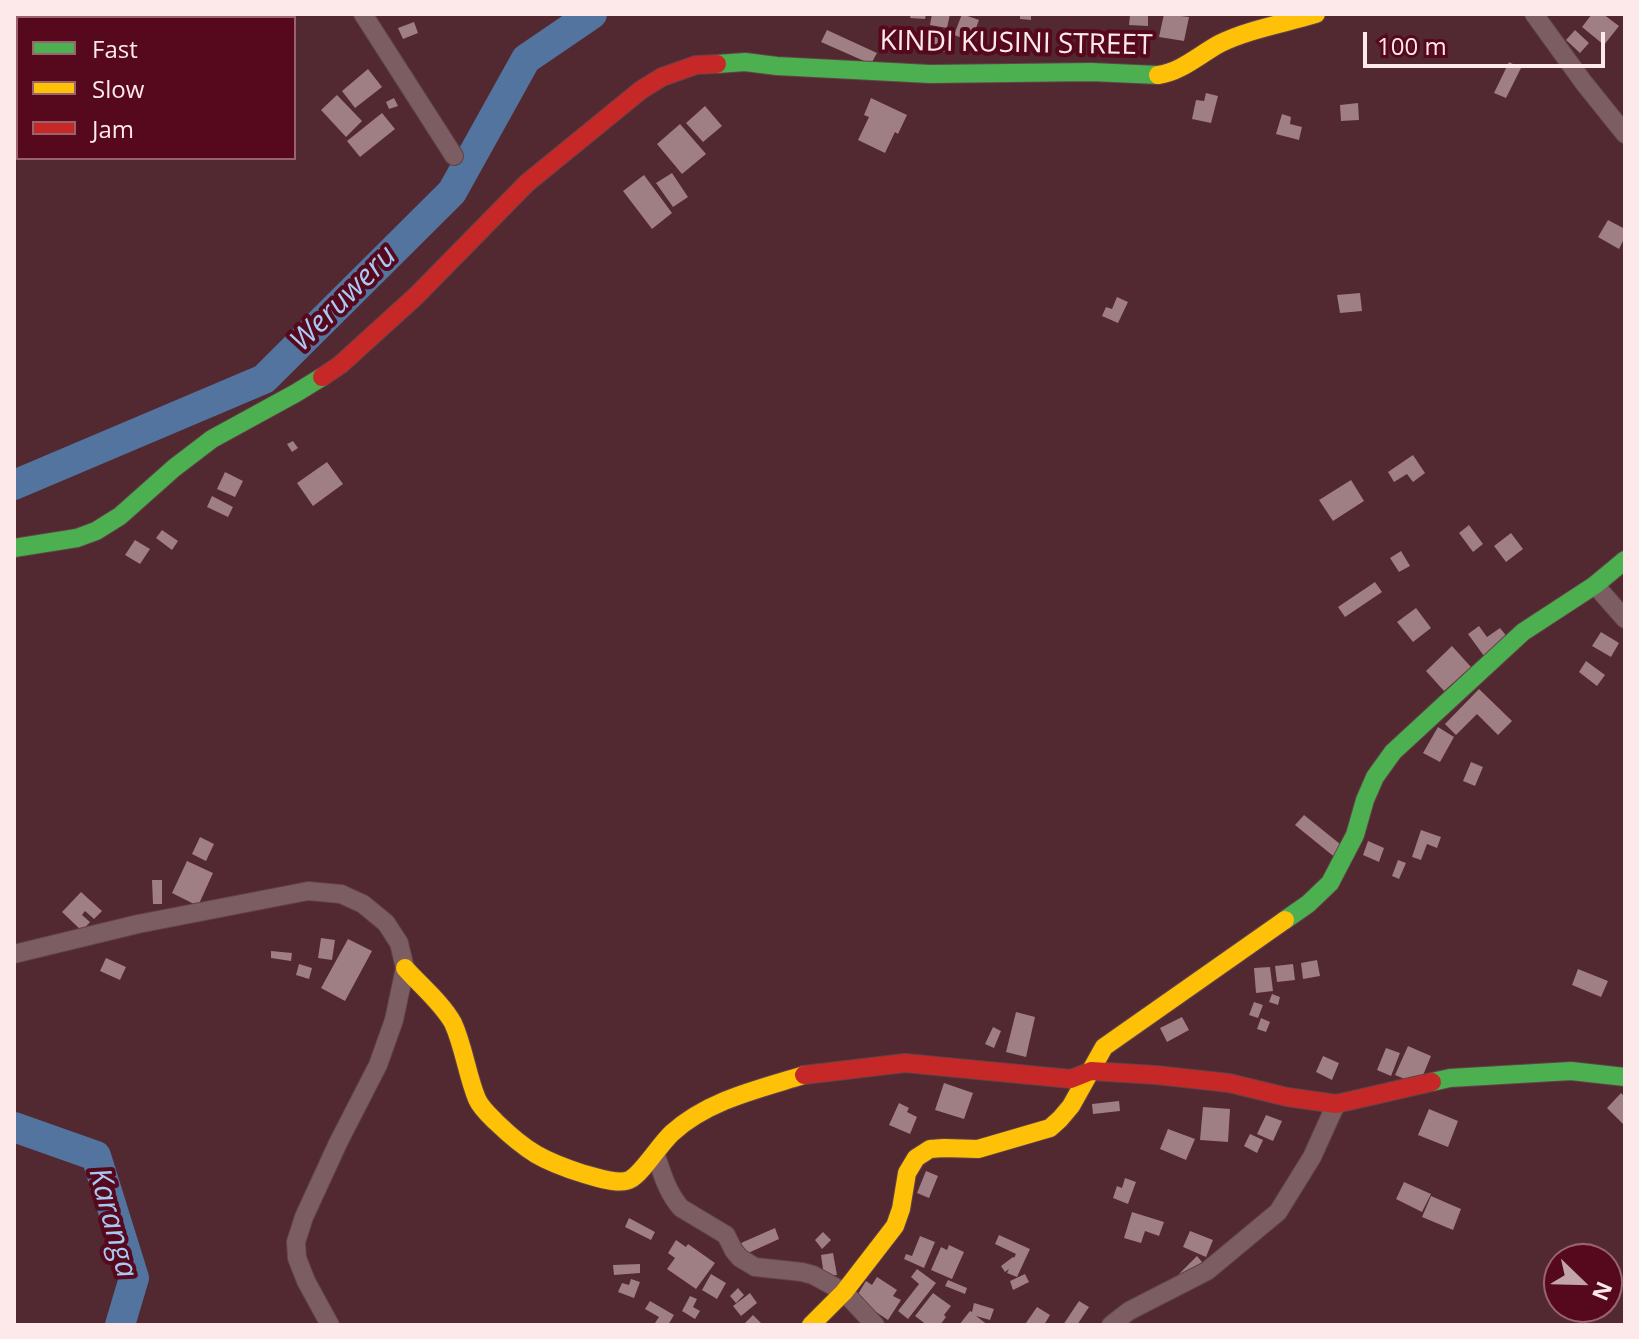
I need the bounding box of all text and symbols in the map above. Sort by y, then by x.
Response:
legend [16,16,296,160]
scale bar [1367,16,1609,66]
street label: KINDI KUSINI STREET [879,25,1153,63]
text: 100 m [1377,29,1447,62]
text: Fast [92,32,138,65]
text: Slow [92,72,144,105]
text: Jam [92,112,134,145]
water label: Weruweru [283,238,405,360]
water label: Karanga [80,1164,144,1282]
north arrow [1543,1243,1623,1323]
text: N [1586,1277,1621,1306]

